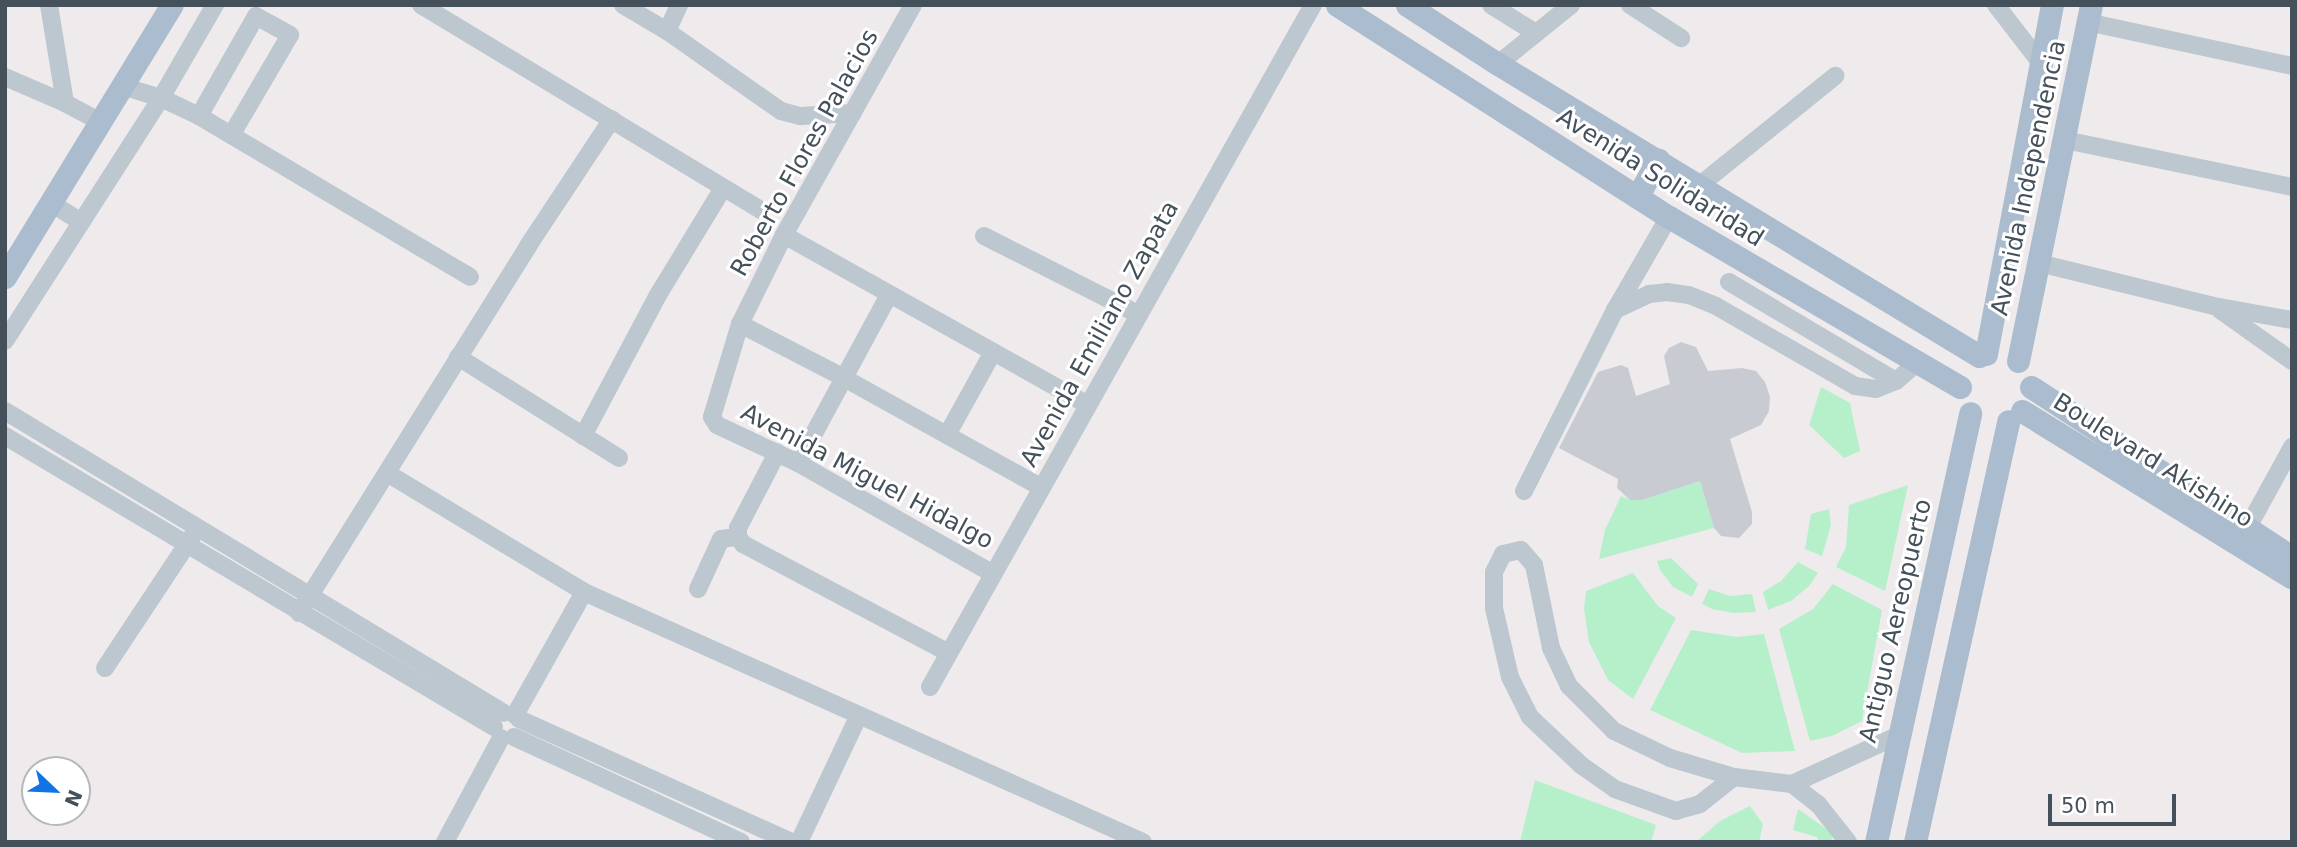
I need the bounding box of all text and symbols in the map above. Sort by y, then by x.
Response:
street label: Roberto Flores Palacios [725,25,885,281]
street label: Avenida Independencia [1986,38,2072,318]
street label: Avenida Solidaridad [1551,103,1769,253]
street label: Avenida Emiliano Zapata [1015,196,1185,472]
street label: Boulevard Akishino [2048,388,2258,534]
street label: Avenida Miguel Hidalgo [736,398,998,556]
street label: Antiguo Aereopuerto [1854,496,1938,746]
north arrow [21,756,91,826]
scale bar [2052,780,2180,824]
text: N [60,787,87,810]
text: 50 m [2061,794,2115,818]

